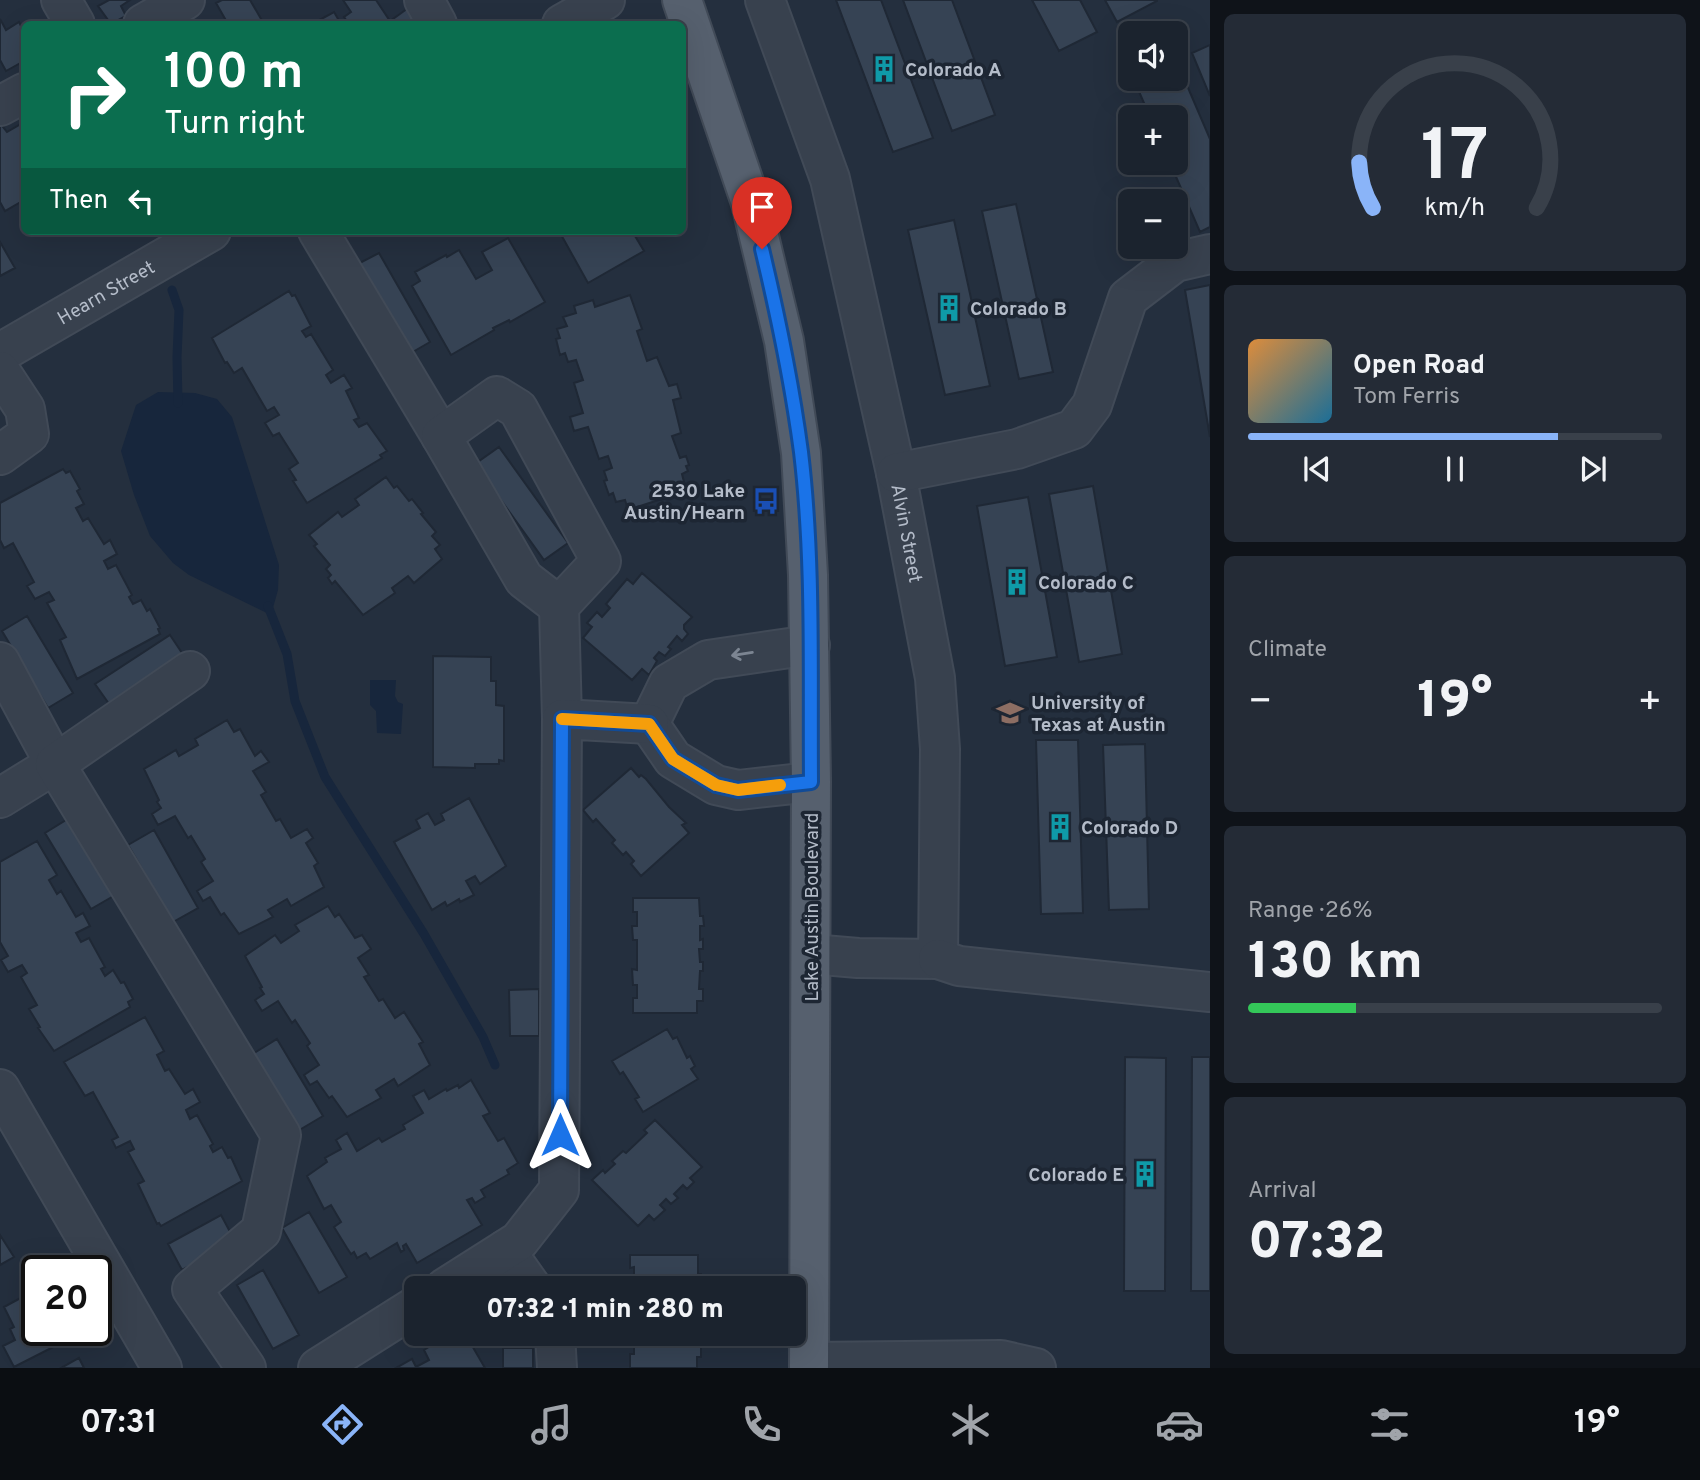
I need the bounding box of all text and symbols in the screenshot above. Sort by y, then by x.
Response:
map controls [1118,21,1188,259]
button: sound [1118,21,1188,91]
text: 100 m [164,44,303,106]
icon: right [49,49,140,140]
building icon: Colorado A [869,54,899,84]
place label: Colorado A [905,59,1002,83]
text: Turn right [164,105,306,145]
button: + [1118,105,1188,175]
text: 17 [1421,115,1489,207]
pin [732,177,792,249]
icon: left [122,182,160,220]
text: Then [49,185,108,218]
icon: arrive [743,188,781,226]
button: − [1118,189,1188,259]
text: km/h [1425,193,1485,225]
street label: Hearn Street [54,256,160,331]
building icon: Colorado B [934,293,964,323]
place label: Colorado B [970,298,1067,322]
text: Open Road [1353,350,1485,383]
text: Tom Ferris [1353,383,1460,412]
icon: previous [1298,450,1336,488]
icon: pause [1436,450,1474,488]
icon: next [1574,450,1612,488]
place label: 2530 Lake Austin/Hearn [624,480,745,526]
street label: Alvin Street [884,482,927,585]
bus stop icon: 2530 Lake Austin/Hearn [751,486,781,516]
building icon: Colorado C [1002,567,1032,597]
place label: Colorado C [1038,572,1134,596]
text: Climate [1248,636,1327,665]
one-way arrow [731,648,754,661]
text: 19° [1417,670,1493,736]
text: − [1248,679,1273,728]
text: + [1637,679,1662,728]
place label: University of Texas at Austin [1031,692,1166,738]
school or university icon: University of Texas at Austin [995,698,1025,728]
street label: Lake Austin Boulevard [801,812,825,1002]
building icon: Colorado D [1045,812,1075,842]
place label: Colorado D [1081,817,1178,841]
text: Range · 26% [1248,897,1373,926]
text: 130 km [1248,931,1423,997]
position arrow [523,1098,597,1172]
building icon: Colorado E [1130,1159,1160,1189]
place label: Colorado E [1028,1164,1124,1188]
text: Arrival [1248,1177,1317,1206]
text: 07:32 [1248,1211,1385,1277]
speed limit sign: 20 [21,1255,112,1346]
text: 07:32 · 1 min · 280 m [486,1294,724,1327]
icon: directions [318,1400,367,1449]
icon: music [527,1400,576,1449]
icon: phone [737,1400,786,1449]
icon: climate [946,1400,995,1449]
icon: car [1155,1400,1204,1449]
icon: filters [1365,1400,1414,1449]
text: 07:31 [80,1404,158,1444]
text: 19° [1574,1404,1620,1444]

